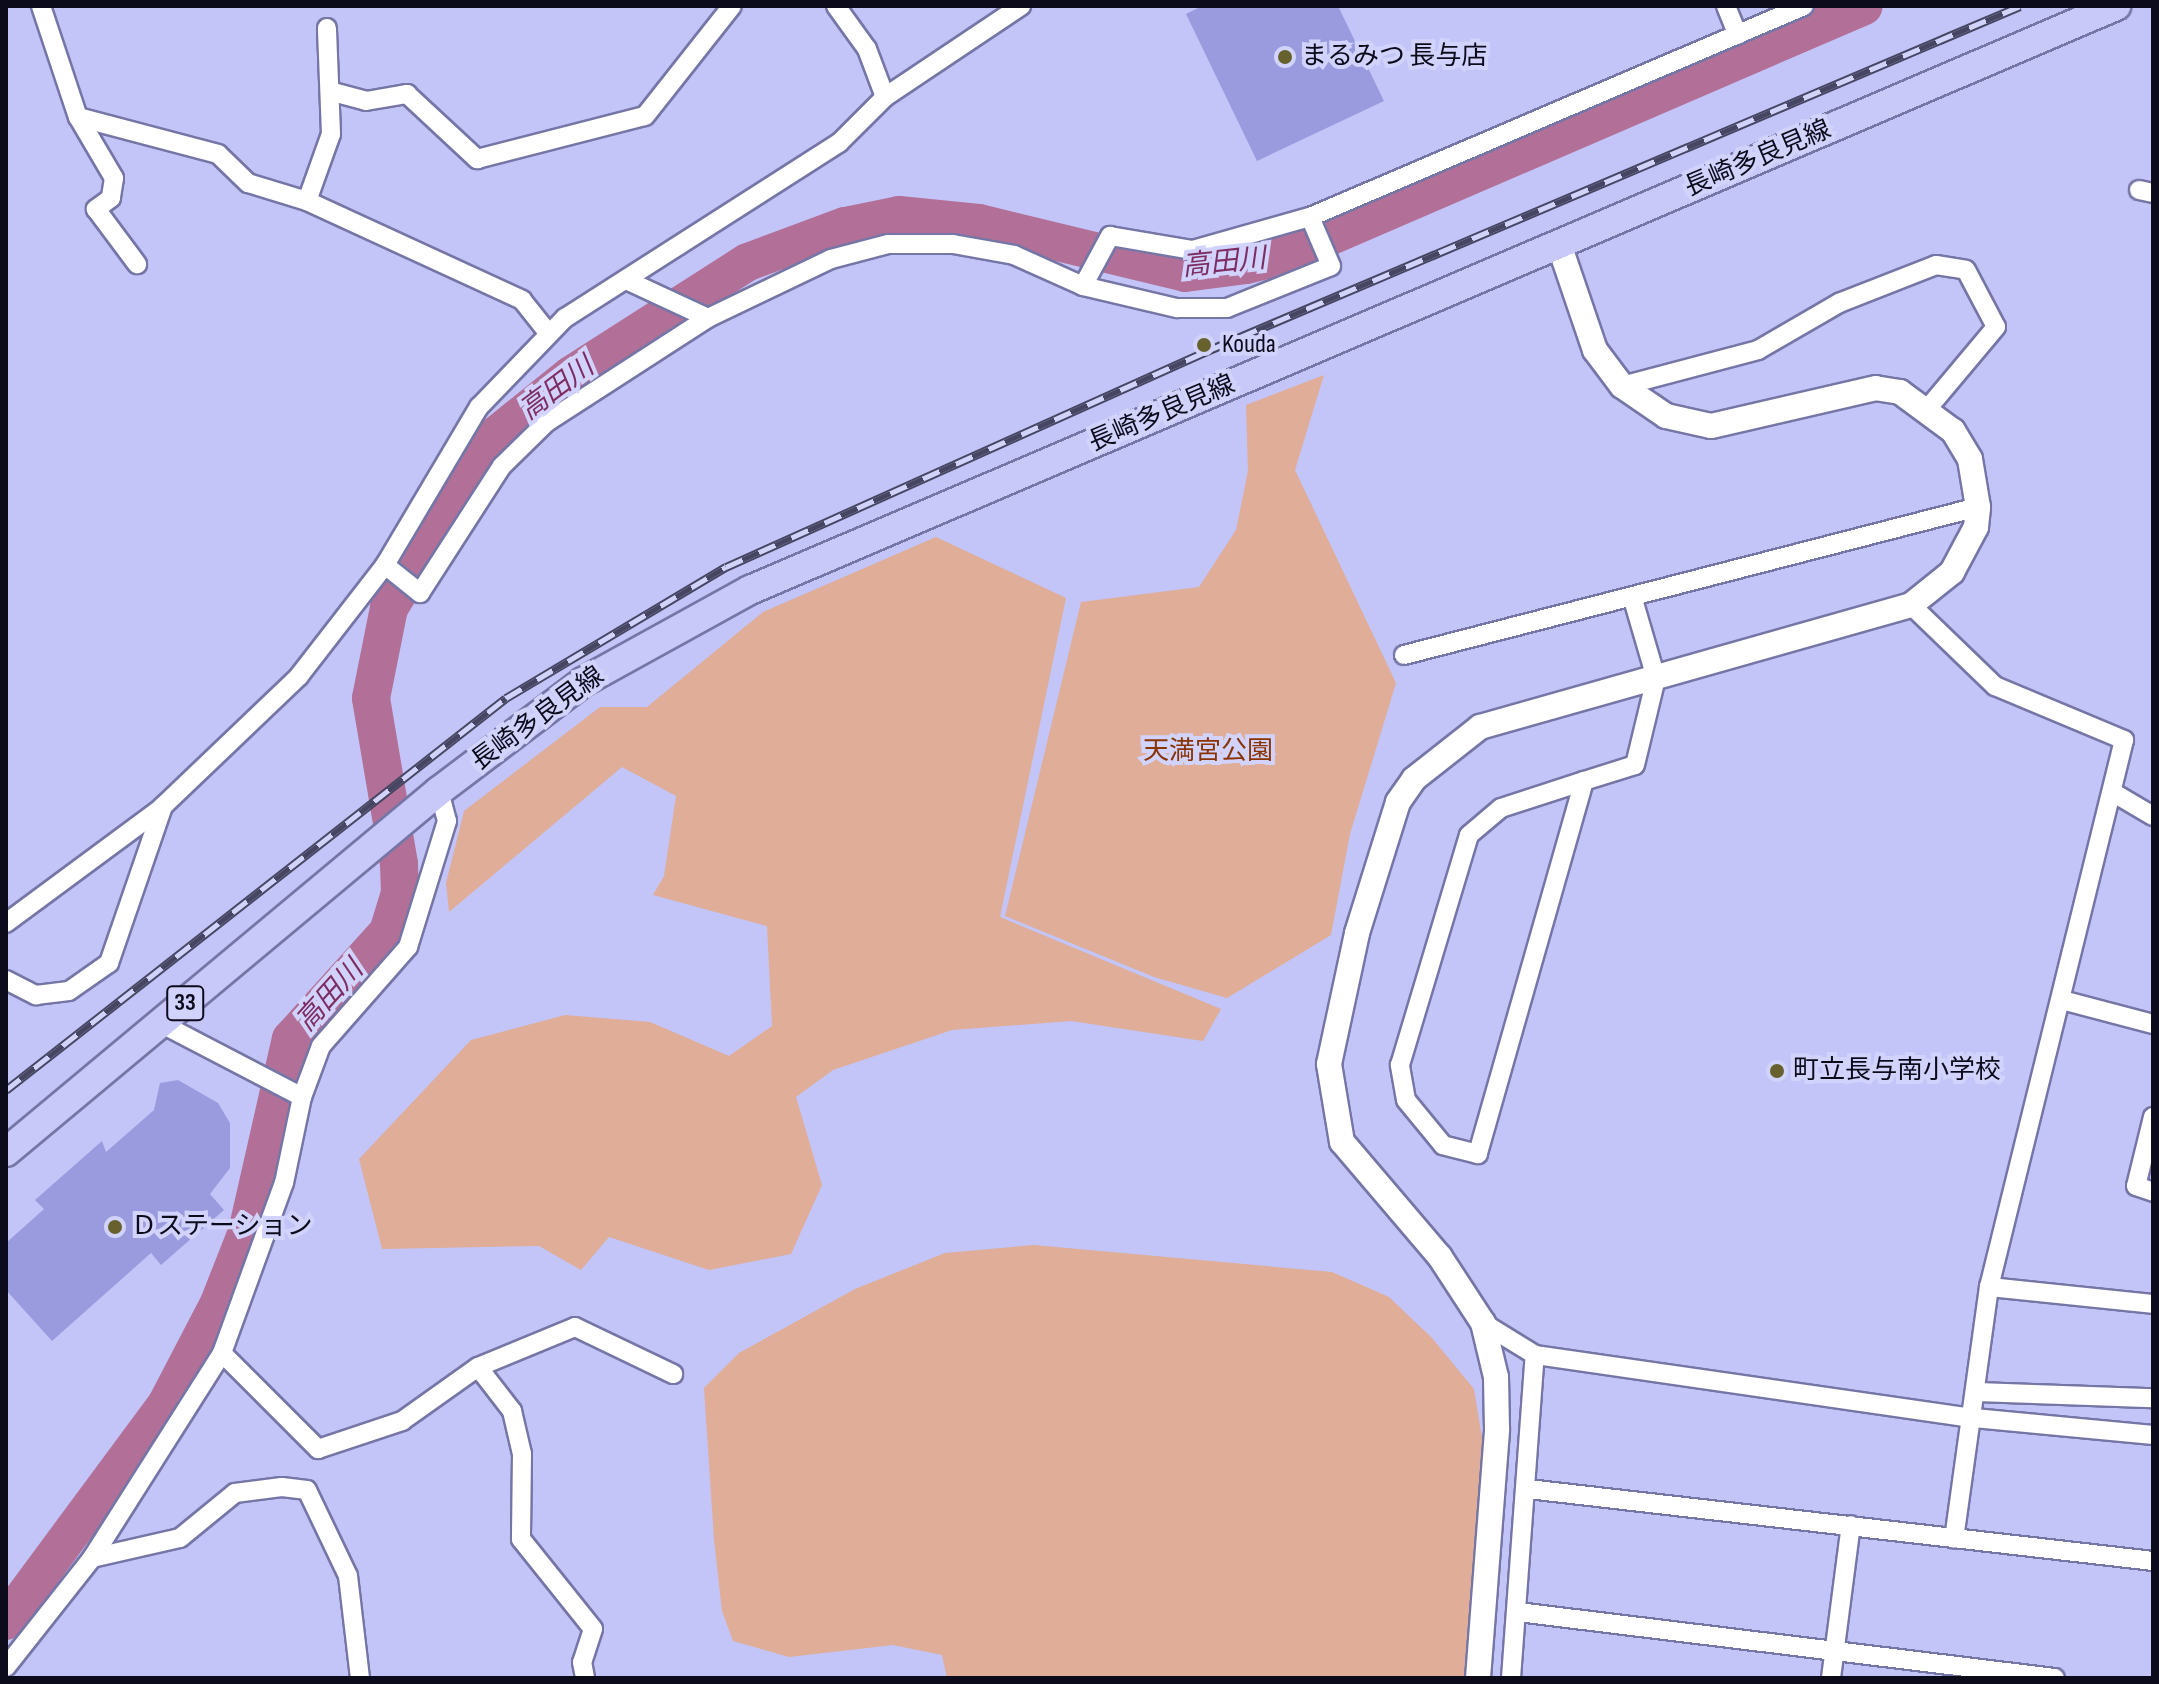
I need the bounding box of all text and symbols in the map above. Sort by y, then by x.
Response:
place label: まるみつ 長与店 [1301,41,1487,73]
marker: まるみつ 長与店 [1276,48,1294,66]
street label: 長崎多良見線 [1680,114,1836,204]
water label: 高田川 [1180,242,1268,284]
place label: Kouda [1222,329,1276,361]
marker: Kouda [1193,334,1215,356]
water label: 高田川 [513,350,601,428]
street label: 長崎多良見線 [1084,369,1240,459]
street label: 長崎多良見線 [466,661,610,777]
park label: 天満宮公園 [1143,736,1273,768]
water label: 高田川 [289,954,371,1038]
road number: 33 [165,983,205,1023]
place label: 町立長与南小学校 [1793,1055,2001,1087]
marker: 町立長与南小学校 [1768,1062,1786,1080]
place label: Ｄステーション [131,1211,313,1243]
marker: Ｄステーション [106,1218,124,1236]

